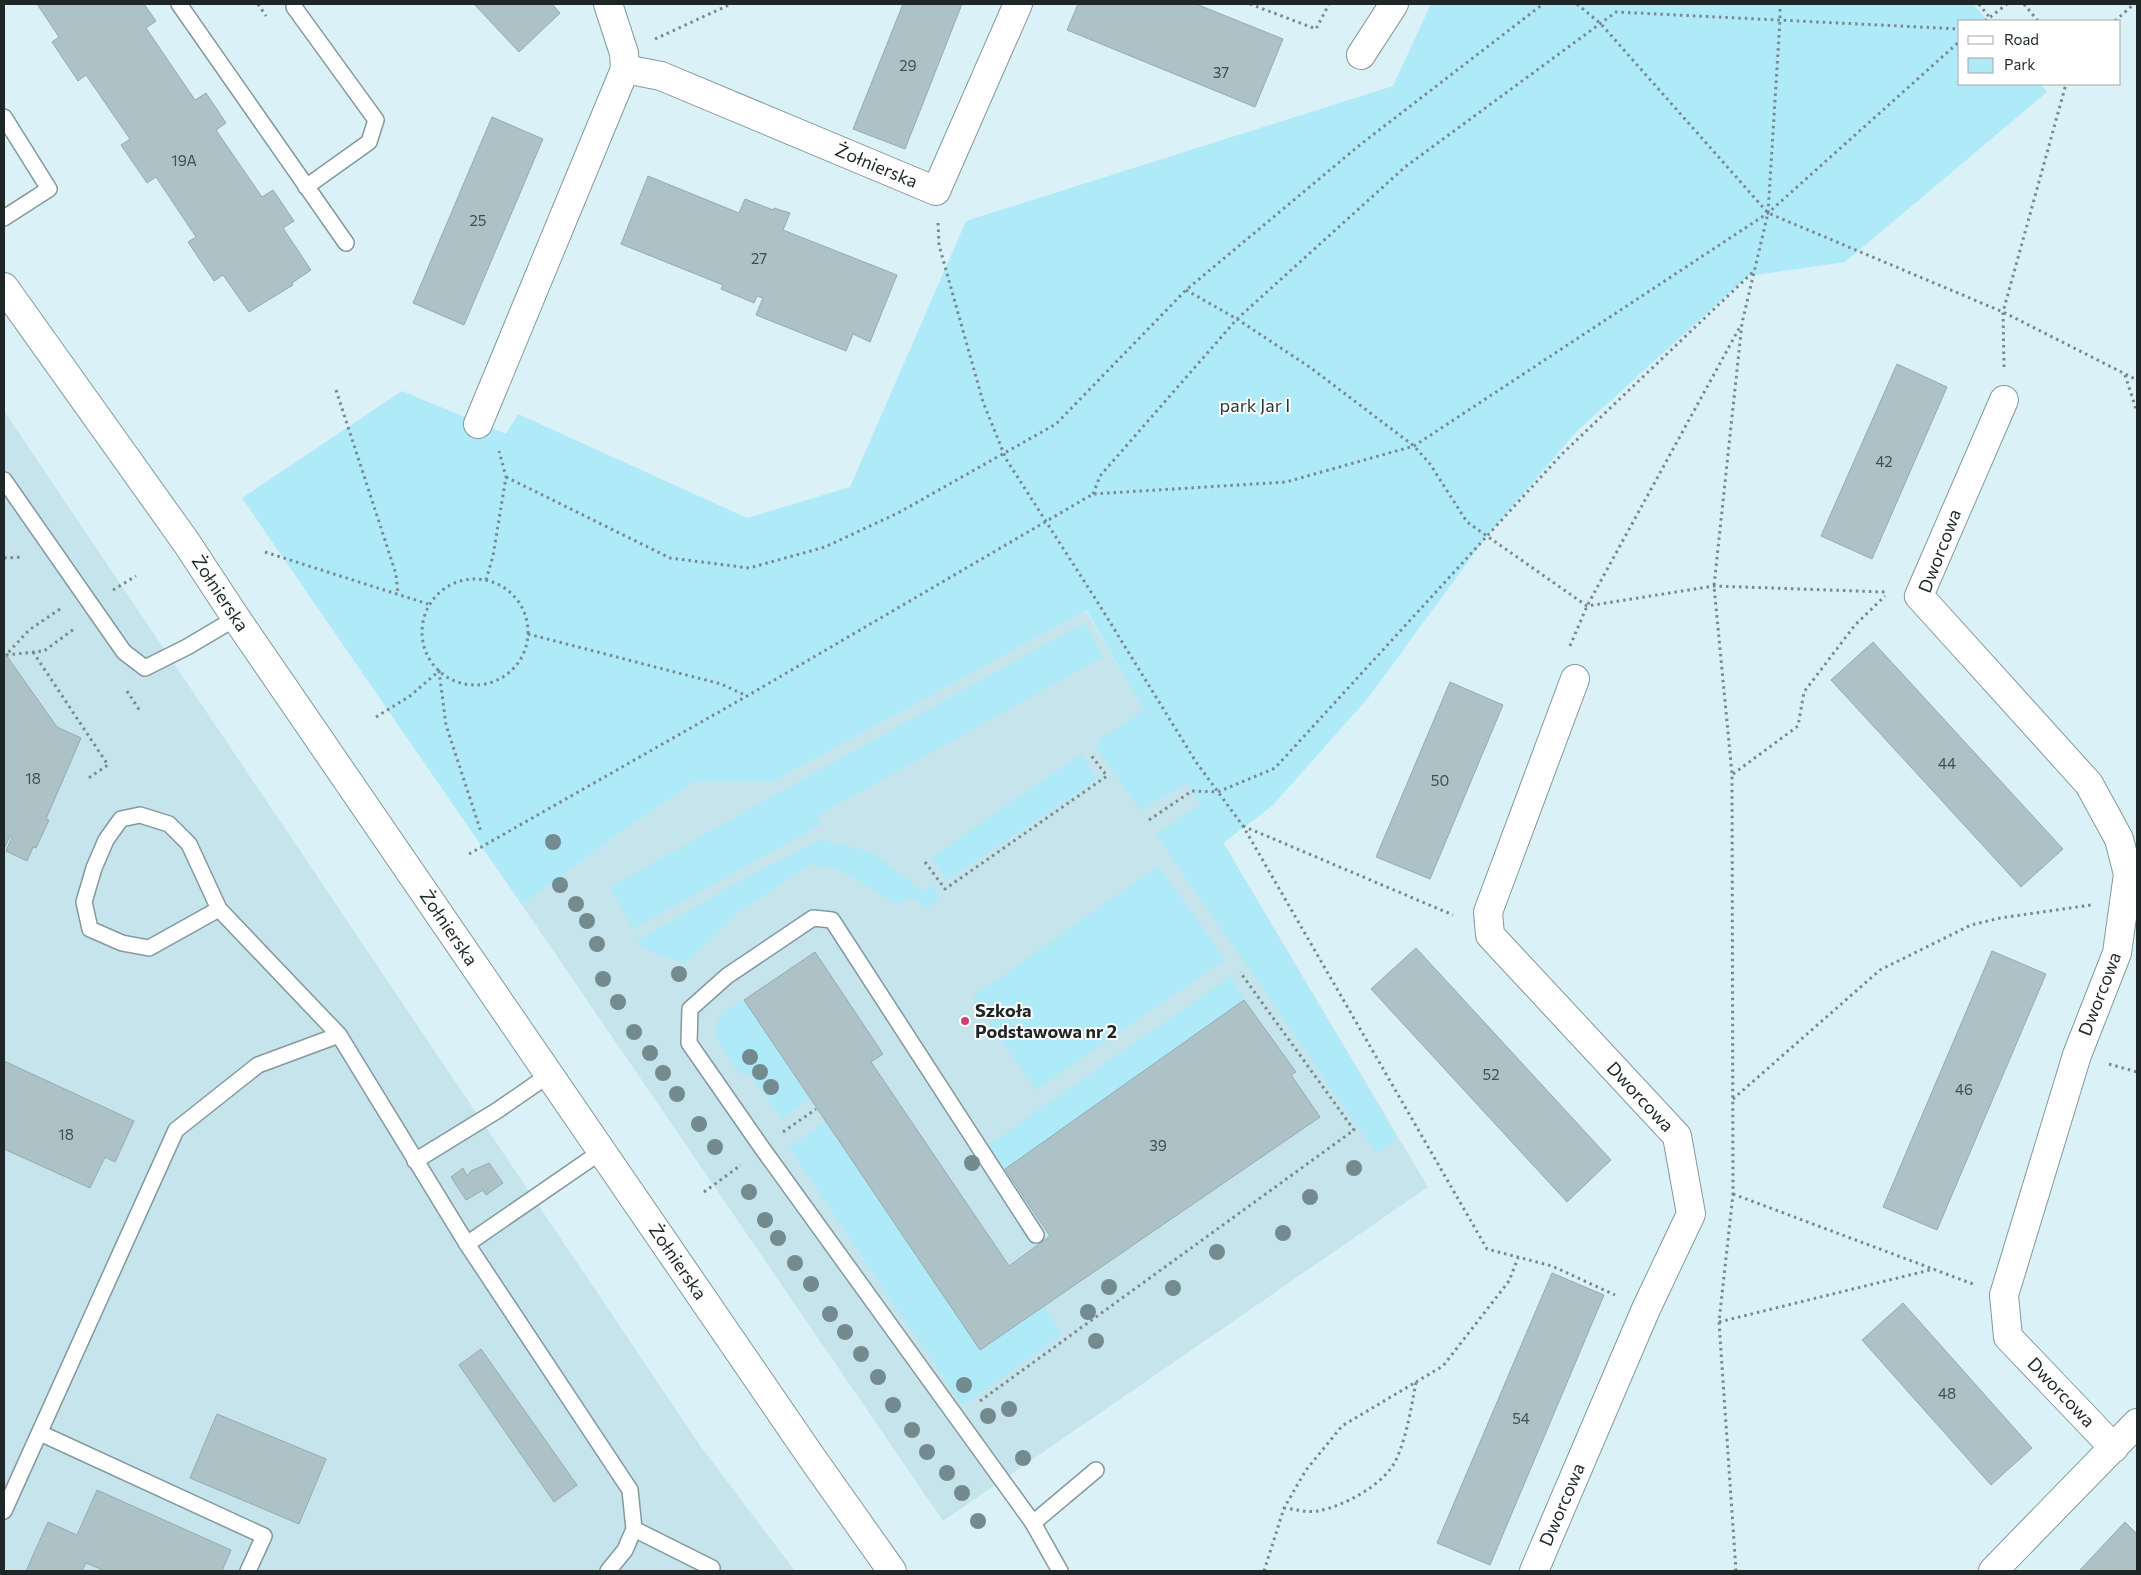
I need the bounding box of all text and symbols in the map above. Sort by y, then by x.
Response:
legend [1958,20,2121,85]
text: Road [2004,30,2039,48]
text: Park [2004,55,2035,73]
house number: 29 [899,56,917,74]
house number: 37 [1213,63,1229,81]
street label: Żołnierska [832,138,921,192]
house number: 19A [171,151,197,169]
house number: 25 [470,211,486,229]
house number: 27 [751,249,767,267]
park label: park Jar I [1220,394,1290,416]
house number: 42 [1875,452,1893,470]
street label: Dworcowa [1913,506,1965,596]
street label: Żołnierska [188,551,254,635]
house number: 44 [1938,754,1956,772]
house number: 18 [25,769,41,787]
house number: 50 [1431,771,1449,789]
street label: Żołnierska [416,885,483,969]
street label: Dworcowa [2073,949,2125,1039]
place label: Szkoła Podstawowa nr 2 [975,999,1117,1042]
marker: Szkoła Podstawowa nr 2 [959,1015,971,1027]
street label: Dworcowa [1603,1057,1679,1136]
house number: 52 [1483,1065,1499,1083]
house number: 46 [1955,1080,1973,1098]
house number: 18 [58,1125,74,1143]
house number: 39 [1149,1136,1167,1154]
street label: Żołnierska [645,1219,712,1303]
street label: Dworcowa [2023,1352,2100,1431]
house number: 48 [1938,1384,1956,1402]
house number: 54 [1512,1409,1530,1427]
street label: Dworcowa [1534,1460,1589,1549]

